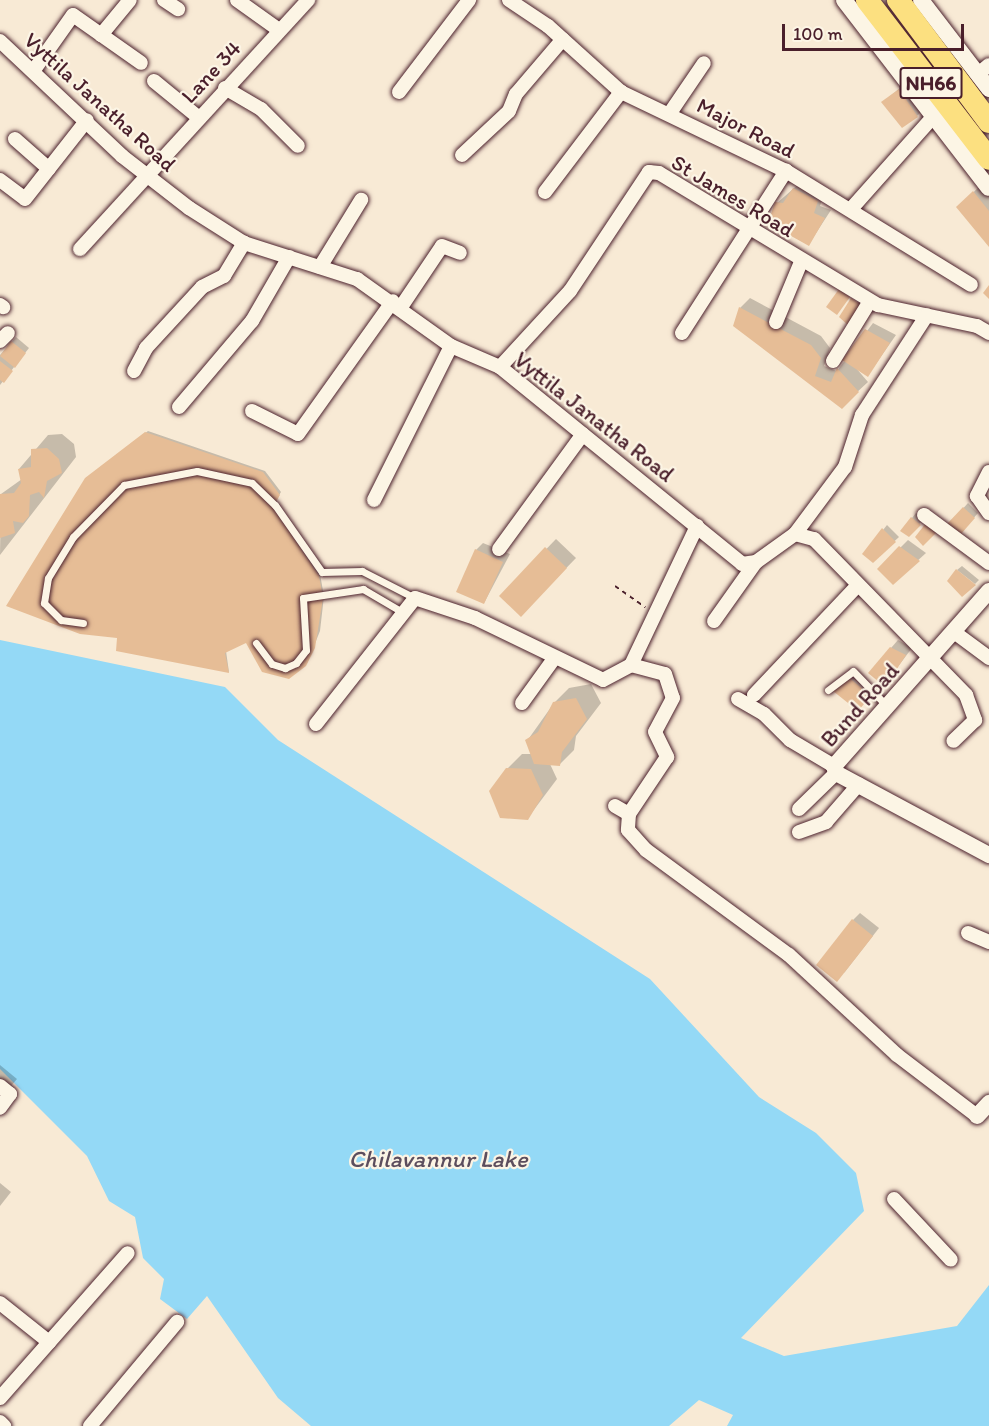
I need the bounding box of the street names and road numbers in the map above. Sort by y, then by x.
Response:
street label: Vyttila Janatha Road [19,27,181,177]
street label: Lane 34 [176,35,246,109]
road number: NH66 [900,65,962,101]
street label: Major Road [693,92,799,164]
street label: St James Road [667,149,799,243]
street label: Vyttila Janatha Road [509,347,679,487]
street label: Bund Road [816,658,904,752]

